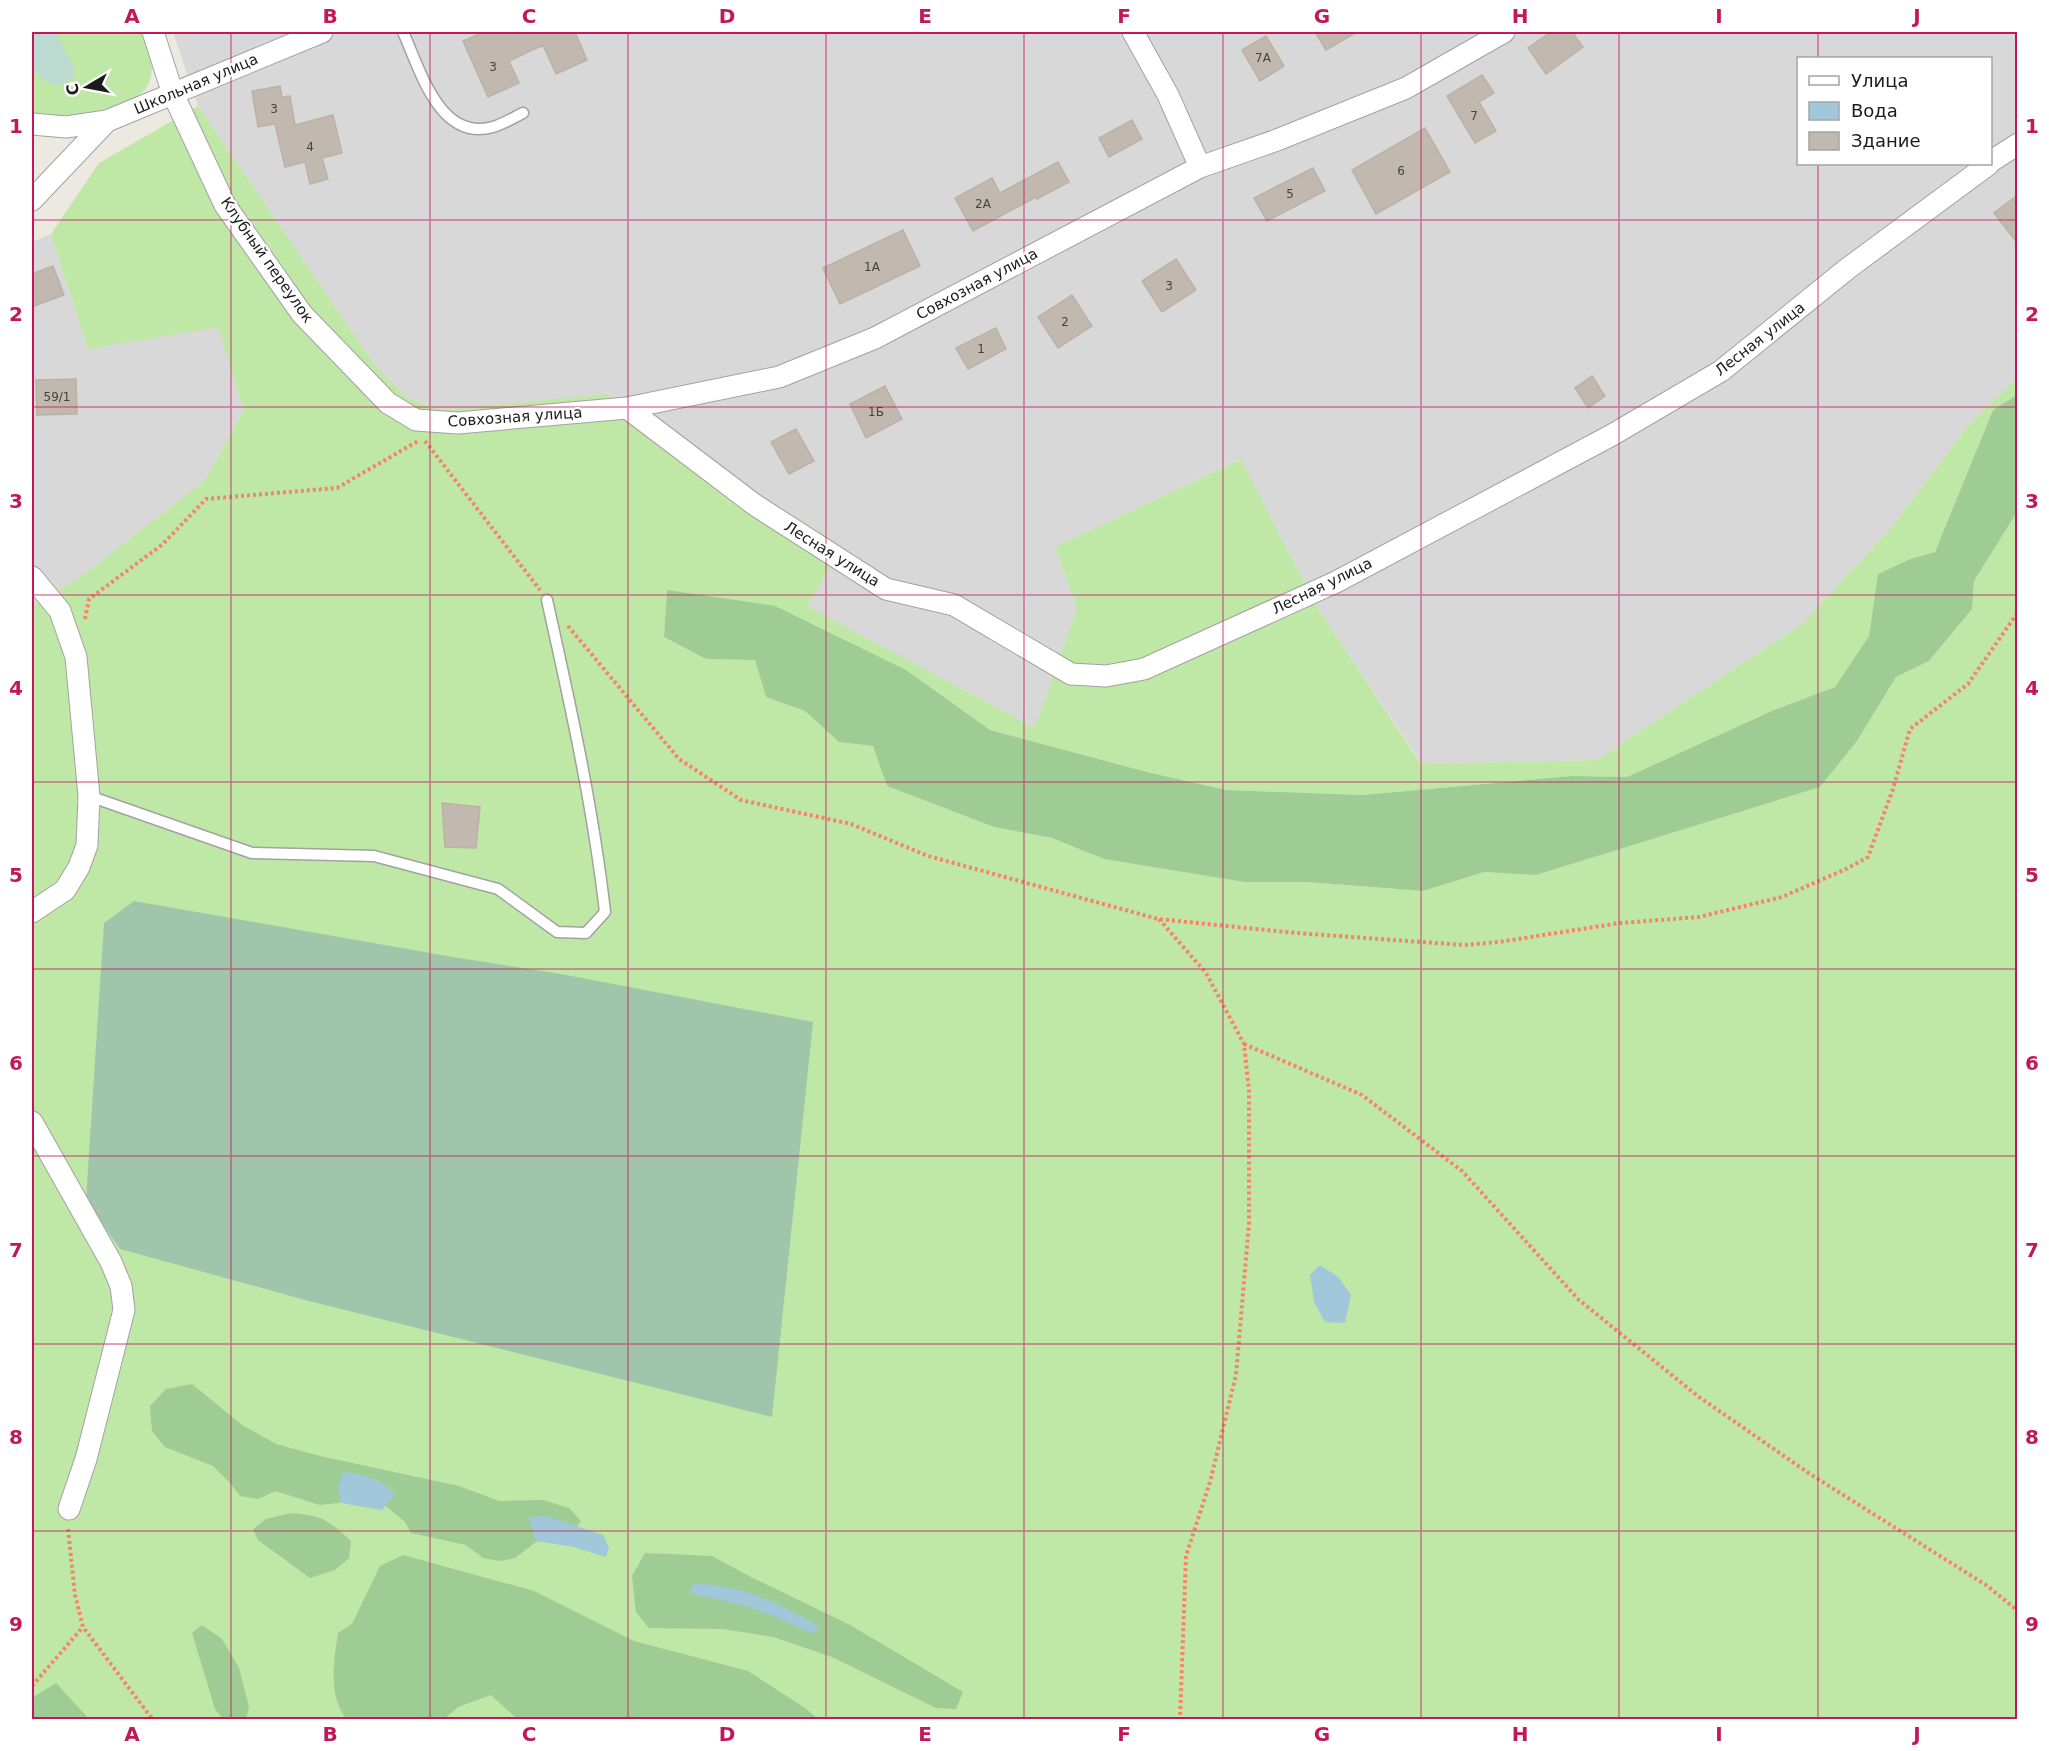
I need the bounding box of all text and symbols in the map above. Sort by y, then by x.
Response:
text: A [124,4,140,28]
text: B [322,4,338,28]
text: C [522,4,536,28]
text: D [719,4,735,28]
text: E [918,4,932,28]
text: F [1117,4,1131,28]
text: G [1314,4,1330,28]
text: H [1512,4,1528,28]
text: I [1715,4,1723,28]
text: J [1911,4,1921,28]
street label: Школьная улица [131,50,261,118]
house number: 7А [1255,51,1272,65]
north arrow [57,57,117,117]
legend [1797,57,1992,165]
house number: 3 [489,60,497,74]
text: Улица [1851,70,1908,91]
text: С [62,82,83,97]
text: Вода [1851,100,1898,121]
house number: 3 [270,102,278,116]
house number: 7 [1470,109,1478,123]
text: 1 [9,114,23,138]
text: 1 [2025,114,2039,138]
text: Здание [1851,130,1921,151]
house number: 4 [306,140,314,154]
house number: 6 [1397,164,1405,178]
house number: 5 [1286,187,1294,201]
street label: Клубный переулок [217,194,317,326]
house number: 2А [975,197,992,211]
street label: Совхозная улица [913,244,1041,324]
house number: 1А [864,260,881,274]
house number: 3 [1165,279,1173,293]
street label: Лесная улица [1711,298,1809,380]
text: 2 [9,302,23,326]
text: 2 [2025,302,2039,326]
house number: 2 [1061,315,1069,329]
house number: 1 [977,342,985,356]
house number: 59/1 [44,390,70,404]
street label: Совхозная улица [447,403,583,431]
house number: 1Б [868,405,884,419]
text: 3 [9,489,23,513]
text: 3 [2025,489,2039,513]
street label: Лесная улица [781,517,883,591]
street label: Лесная улица [1269,554,1375,618]
text: 4 [9,676,23,700]
text: 4 [2025,676,2039,700]
text: 5 [9,863,23,887]
text: 5 [2025,863,2039,887]
text: 6 [9,1051,23,1075]
text: 6 [2025,1051,2039,1075]
text: 7 [9,1238,23,1262]
text: 7 [2025,1238,2039,1262]
text: 8 [9,1425,23,1449]
text: 8 [2025,1425,2039,1449]
text: 9 [9,1612,23,1636]
text: 9 [2025,1612,2039,1636]
text: A [124,1722,140,1746]
text: B [322,1722,338,1746]
text: C [522,1722,536,1746]
text: D [719,1722,735,1746]
text: E [918,1722,932,1746]
text: F [1117,1722,1131,1746]
text: G [1314,1722,1330,1746]
text: H [1512,1722,1528,1746]
text: I [1715,1722,1723,1746]
text: J [1911,1722,1921,1746]

